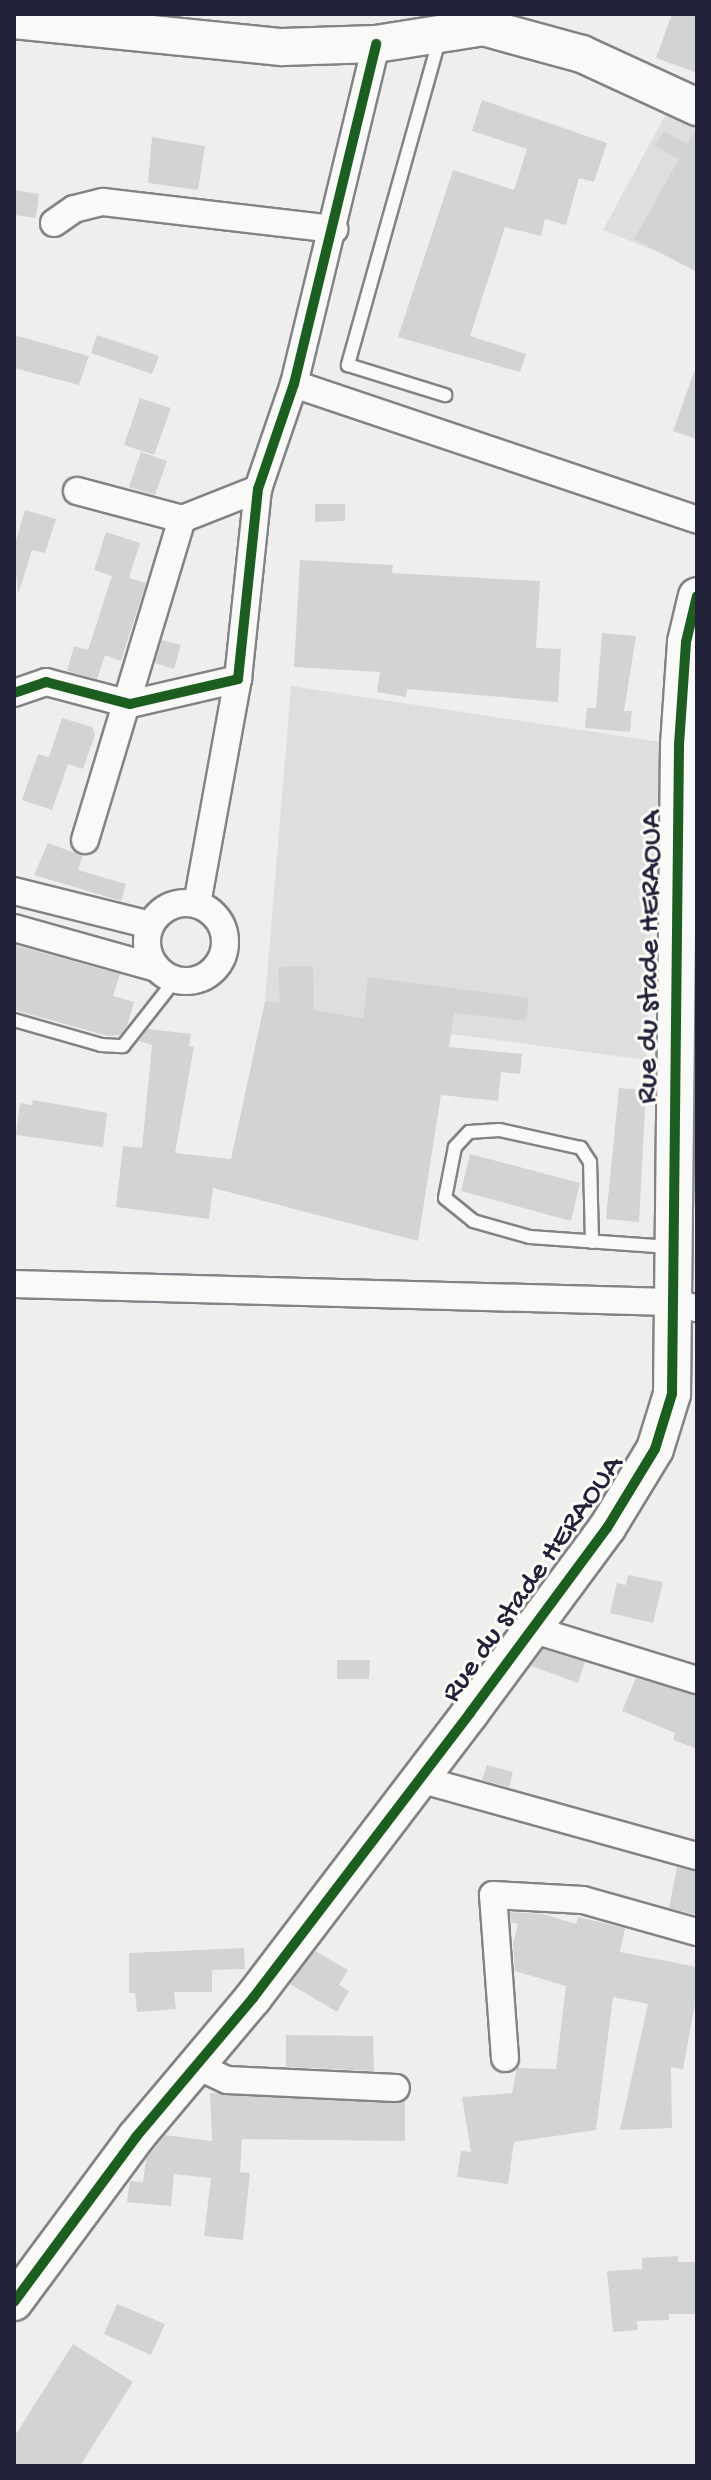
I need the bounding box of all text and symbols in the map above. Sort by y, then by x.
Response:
street label: Rue du stade HERAOUA [631,810,673,1104]
street label: Rue du stade HERAOUA [435,1449,633,1711]

